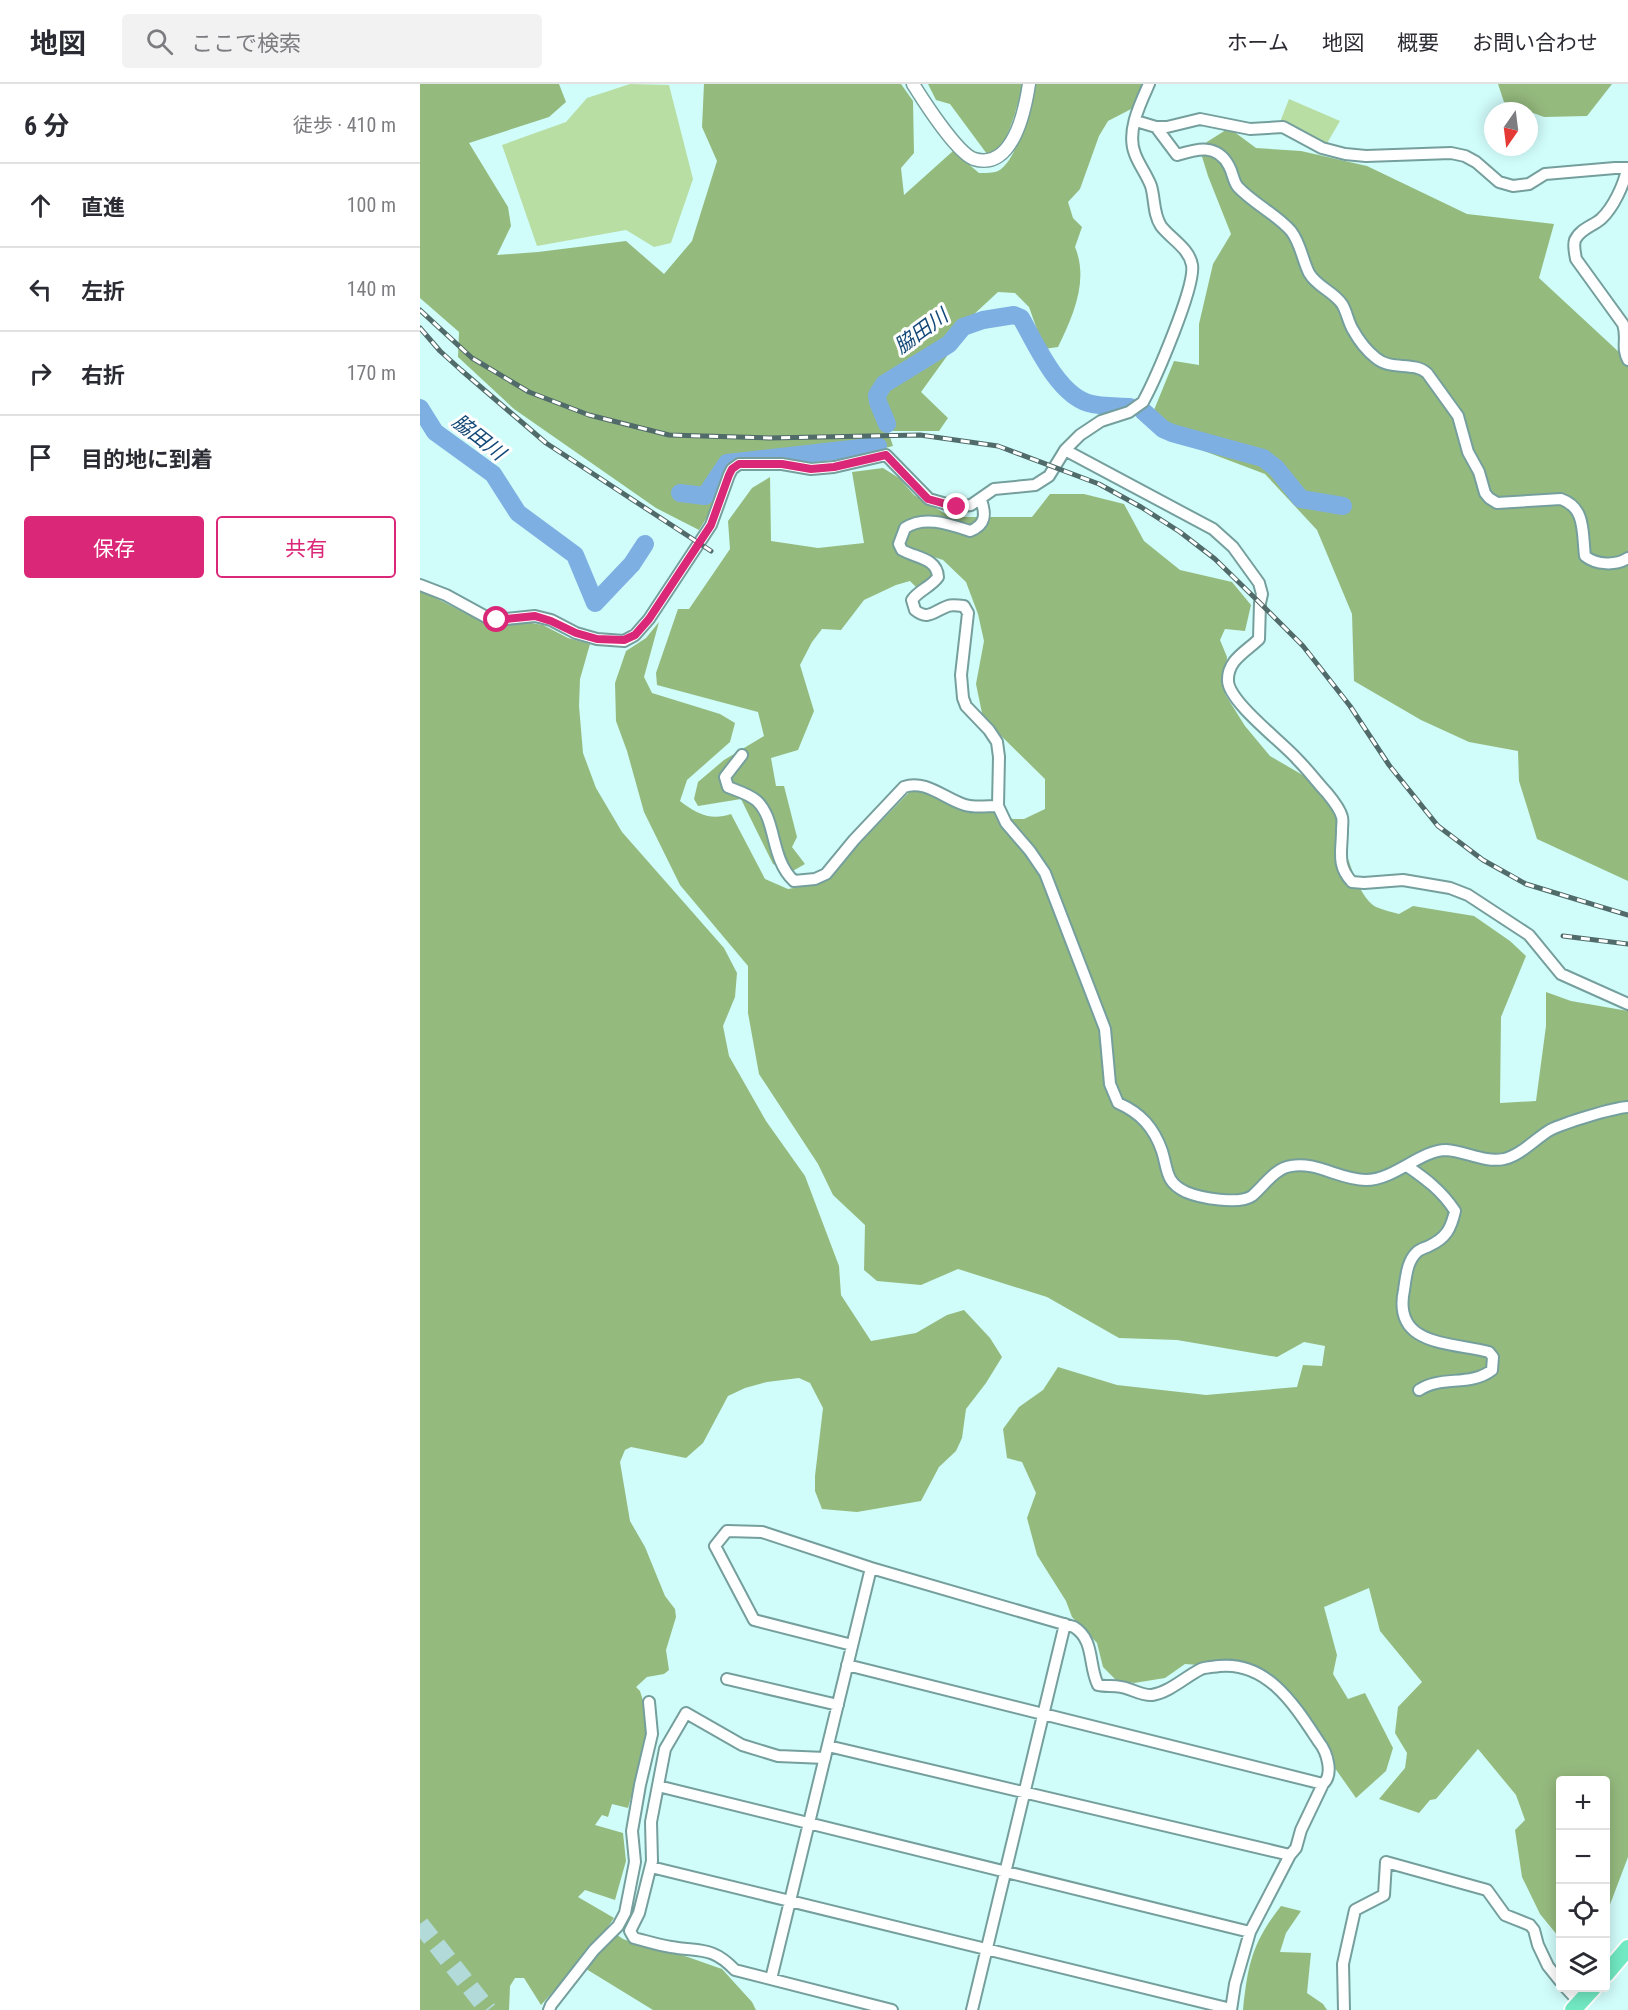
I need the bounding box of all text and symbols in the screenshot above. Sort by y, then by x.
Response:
search box [122,14,542,68]
icon: search [143,25,176,58]
text: 地図 [30,27,86,60]
text: ここで検索 [191,31,301,56]
text: ホーム [1227,31,1289,55]
text: 地図 [1322,31,1364,55]
text: 概要 [1397,31,1439,55]
text: お問い合わせ [1472,31,1598,55]
north arrow [1484,102,1538,156]
text: 6 分 [24,111,69,141]
text: 徒歩 · 410 m [293,113,396,137]
icon: ahead [24,189,57,222]
text: 100 m [347,193,396,217]
text: 直進 [81,195,125,220]
icon: left [24,273,57,306]
text: 140 m [347,277,396,301]
text: 左折 [81,279,125,304]
water label: 脇田川 [890,302,954,358]
icon: right [24,357,57,390]
text: 170 m [347,361,396,385]
text: 右折 [81,363,125,388]
water label: 脇田川 [448,409,512,466]
icon: arrive [24,441,57,474]
text: 目的地に到着 [81,447,213,472]
route end [943,493,969,519]
button: 保存 [24,516,204,578]
button: 共有 [216,516,396,578]
route start [483,606,509,632]
map controls [1556,1776,1610,1992]
button: + [1556,1776,1610,1830]
button: − [1556,1830,1610,1884]
button: locate [1556,1884,1610,1938]
button: layers [1556,1938,1610,1992]

